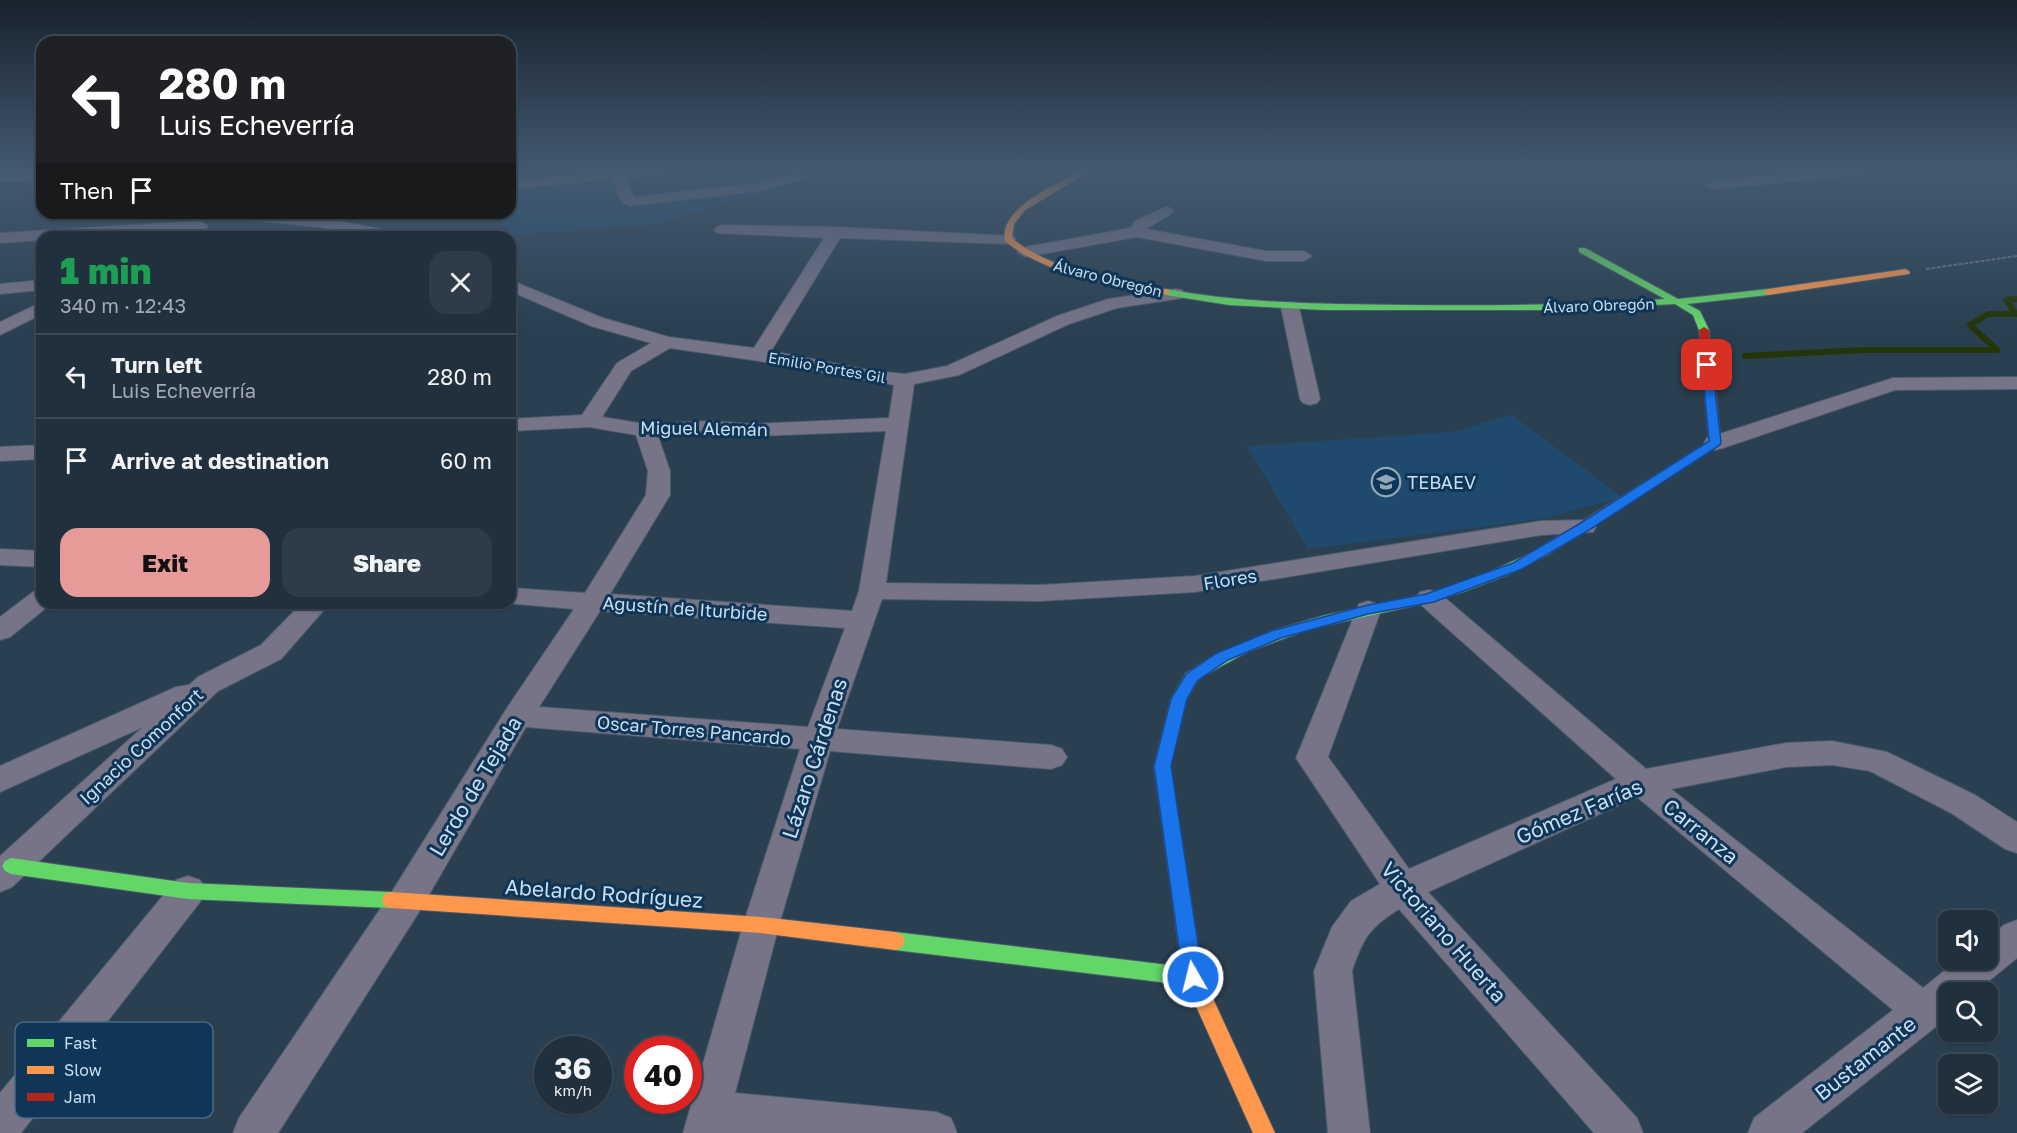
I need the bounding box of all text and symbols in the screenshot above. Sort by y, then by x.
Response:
text: 280 m [159,58,286,108]
icon: left [60,60,138,138]
text: Luis Echeverría [159,109,355,141]
icon: arrive [125,174,158,207]
text: Then [60,177,113,204]
text: 1 min [60,249,151,292]
button: close [429,251,492,314]
street label: Álvaro Obregón [1052,256,1164,300]
text: 340 m · 12:43 [60,293,186,317]
street label: Álvaro Obregón [1543,294,1655,316]
pin [1681,339,1732,390]
street label: Emilio Portes Gil [767,348,887,386]
icon: arrive [1690,348,1723,381]
text: Turn left [111,351,202,378]
icon: left [60,360,93,393]
text: 280 m [427,363,492,390]
text: Luis Echeverría [111,378,256,402]
street label: Miguel Alemán [640,416,768,440]
icon: arrive [60,444,93,477]
text: Arrive at destination [111,447,329,474]
text: 60 m [440,447,492,474]
school or university icon: TEBAEV [1370,466,1402,498]
place label: TEBAEV [1407,471,1476,493]
button: Exit [60,528,270,597]
button: Share [282,528,492,597]
street label: Flores [1202,564,1258,594]
street label: Agustín de Iturbide [602,591,768,625]
street label: Lázaro Cárdenas [776,674,852,842]
street label: Ignacio Comonfort [75,683,207,809]
street label: Lerdo de Tejada [423,711,527,861]
street label: Oscar Torres Pancardo [596,711,792,749]
street label: Gómez Farías [1512,773,1646,849]
street label: Carranza [1658,793,1744,869]
street label: Victoriano Huerta [1376,856,1512,1008]
street label: Abelardo Rodríguez [504,873,704,913]
map controls [1938,910,1998,1114]
button: sound [1938,910,1998,970]
position arrow [1161,945,1225,1009]
button: search [1938,982,1998,1042]
street label: Bustamante [1809,1010,1921,1106]
legend [15,1022,213,1118]
text: Fast [64,1033,97,1053]
speed limit sign: 40 [624,1036,702,1114]
text: 36 [554,1050,592,1086]
button: layers [1938,1054,1998,1114]
text: Slow [64,1060,102,1080]
text: km/h [554,1081,592,1099]
text: Jam [64,1087,96,1107]

